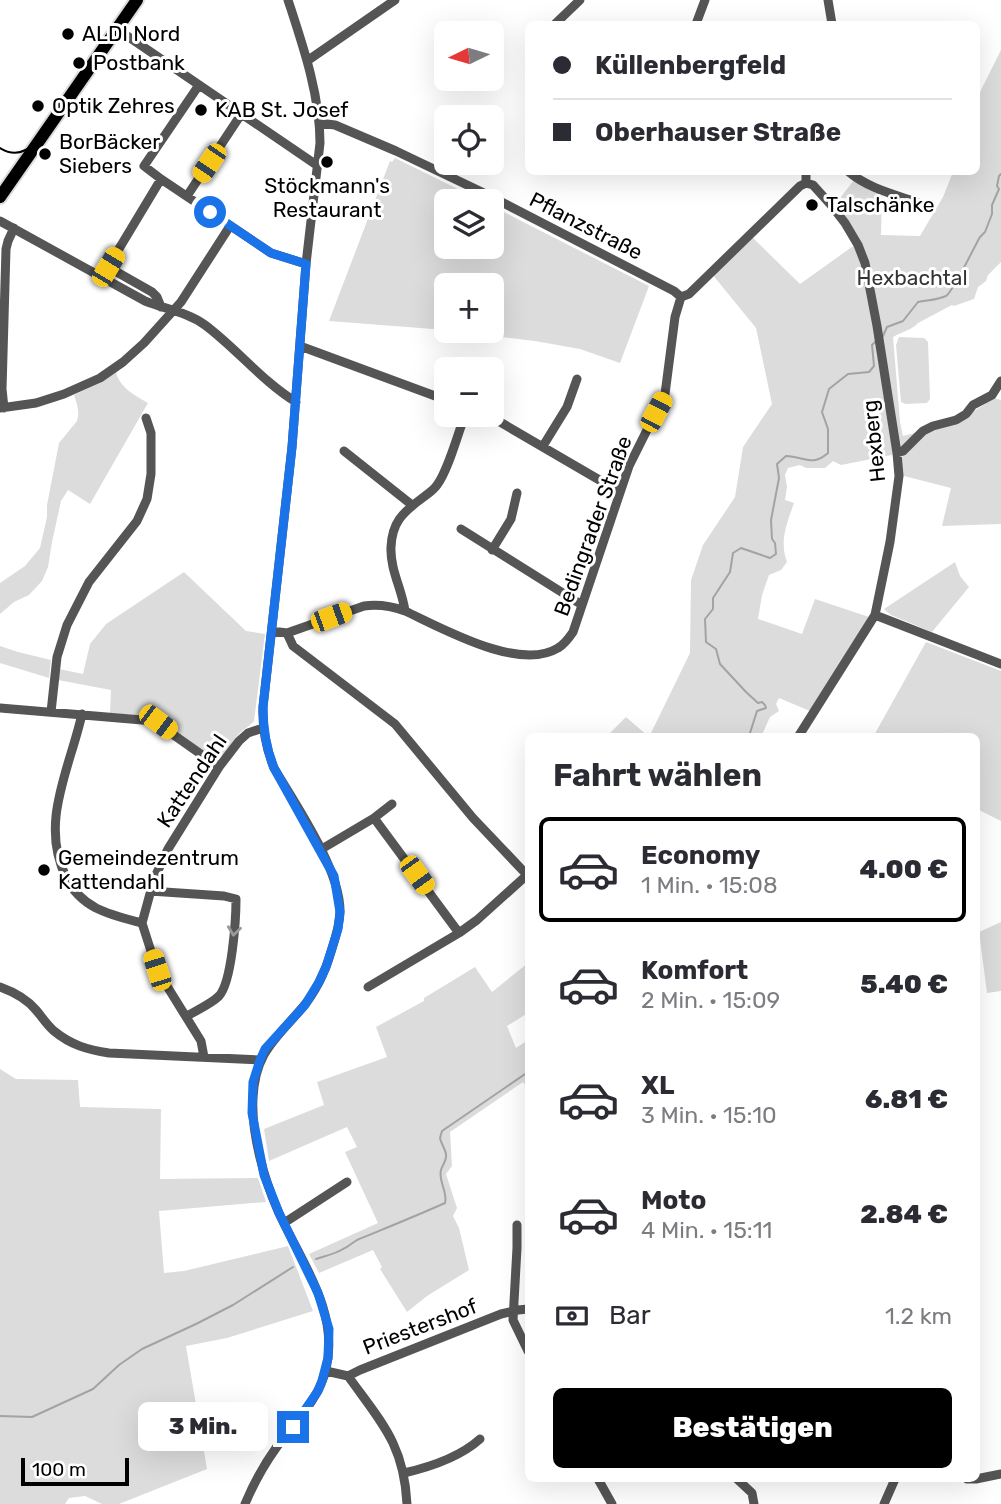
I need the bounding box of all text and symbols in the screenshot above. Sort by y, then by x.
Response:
place label: ALDI Nord [82,21,180,46]
north arrow [434,21,504,91]
map controls [434,21,504,427]
marker: ALDI Nord [60,26,76,42]
place label: Postbank [93,50,185,75]
text: Küllenbergfeld [595,50,786,81]
marker: Postbank [71,55,87,71]
place label: Optik Zehres [52,93,175,118]
place label: KAB St. Josef [215,97,348,122]
marker: Optik Zehres [30,98,46,114]
marker: KAB St. Josef [193,102,209,118]
button: locate [434,105,504,175]
text: Oberhauser Straße [595,117,841,148]
place label: BorBäcker Siebers [59,129,160,178]
car [189,140,230,186]
marker: BorBäcker Siebers [37,146,53,162]
marker: Stöckmann's Restaurant [319,154,335,170]
place label: Stöckmann's Restaurant [264,173,390,222]
street label: Pflanzstraße [526,186,647,265]
button: layers [434,189,504,259]
place label: Talschänke [826,192,934,217]
route start [194,196,226,228]
marker: Talschänke [804,197,820,213]
car [89,244,128,290]
park label: Hexbachtal [856,265,968,290]
button: + [434,273,504,343]
button: − [434,357,504,427]
car [637,389,676,435]
street label: Hexberg [857,399,890,483]
street label: Bedingrader Straße [548,432,637,619]
car [308,600,355,634]
car [135,701,182,743]
street label: Kattendahl [151,729,232,832]
text: Fahrt wählen [553,756,762,794]
icon: car [557,838,620,901]
text: Economy [641,840,760,871]
place label: Gemeindezentrum Kattendahl [58,845,239,894]
car [397,852,438,898]
text: 4.00 € [860,854,948,885]
marker: Gemeindezentrum Kattendahl [36,862,52,878]
text: 1 Min. · 15:08 [641,871,778,899]
one-way arrow [227,925,242,936]
car [141,947,174,993]
icon: car [557,953,620,1016]
text: Komfort [641,955,748,986]
text: 5.40 € [860,969,948,1000]
text: 2 Min. · 15:09 [641,986,780,1014]
icon: car [557,1068,620,1131]
text: XL [641,1070,674,1101]
text: 6.81 € [865,1084,948,1115]
text: 3 Min. · 15:10 [641,1101,777,1129]
icon: car [557,1183,620,1246]
text: Moto [641,1185,706,1216]
text: 2.84 € [860,1199,948,1230]
text: 4 Min. · 15:11 [641,1216,772,1244]
street label: Priestershof [359,1293,481,1360]
icon: cash [553,1297,591,1335]
text: Bar [609,1300,651,1331]
text: 1.2 km [885,1302,952,1330]
button: Bestätigen [553,1388,952,1468]
callout: 3 Min. [139,1402,268,1452]
route end [277,1411,309,1443]
text: 3 Min. [169,1412,237,1440]
scale bar [21,1455,130,1487]
text: 100 m [32,1458,86,1481]

